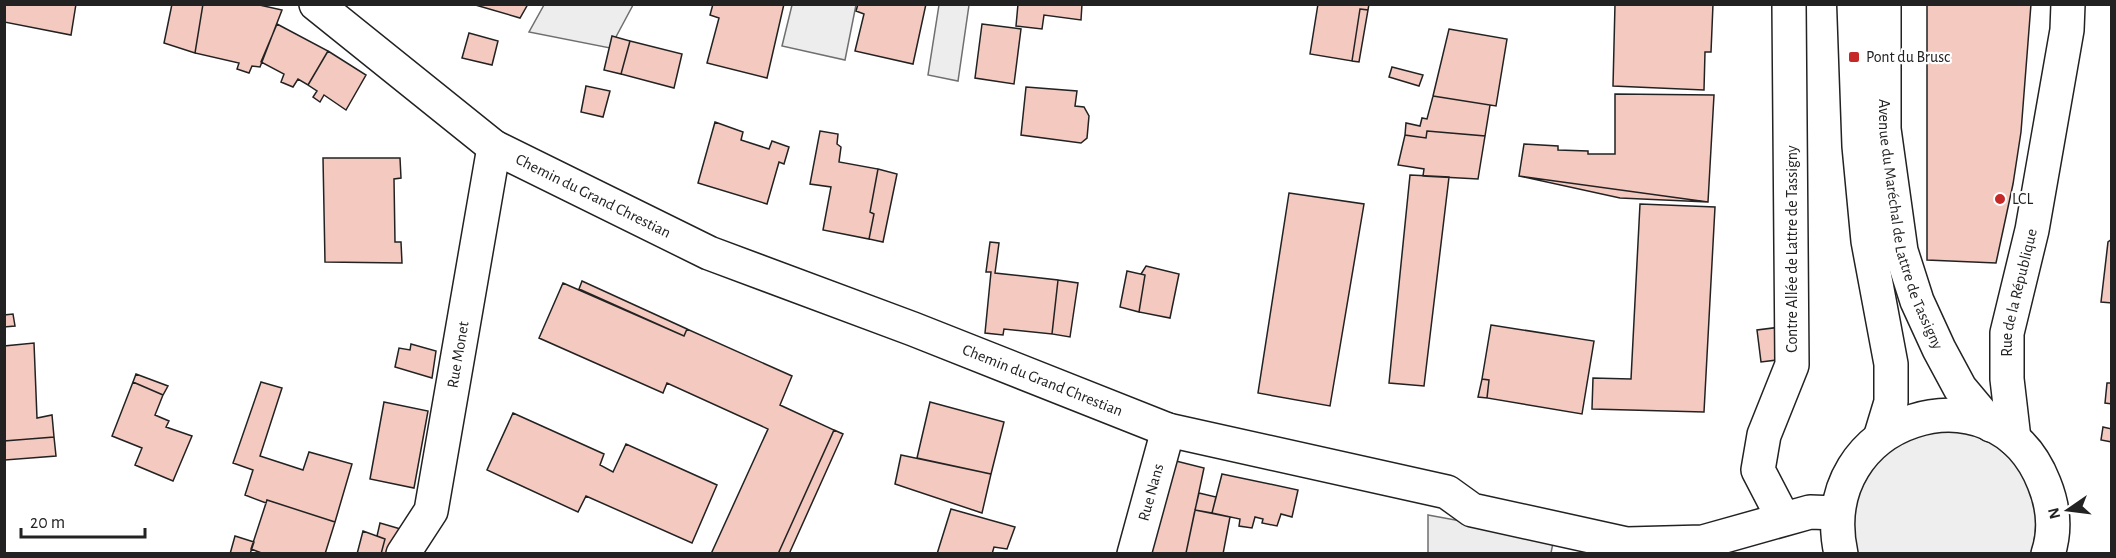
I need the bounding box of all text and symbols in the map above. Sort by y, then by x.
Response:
place label: Pont du Brusc [1866,49,1950,65]
marker: Pont du Brusc [1847,50,1861,64]
street label: Avenue du Maréchal de Lattre de Tassigny [1876,99,1946,352]
street label: Contre Allée de Lattre de Tassigny [1784,145,1801,353]
street label: Chemin du Grand Chrestian [513,151,673,241]
place label: LCL [2012,191,2033,207]
marker: LCL [1993,192,2007,206]
street label: Rue de la République [1999,227,2040,357]
street label: Rue Monet [444,320,472,389]
street label: Chemin du Grand Chrestian [960,341,1125,419]
street label: Rue Nans [1135,462,1166,523]
north arrow [2038,480,2098,540]
scale bar [21,501,146,539]
text: N [2045,506,2064,521]
text: 20 m [30,514,65,532]

